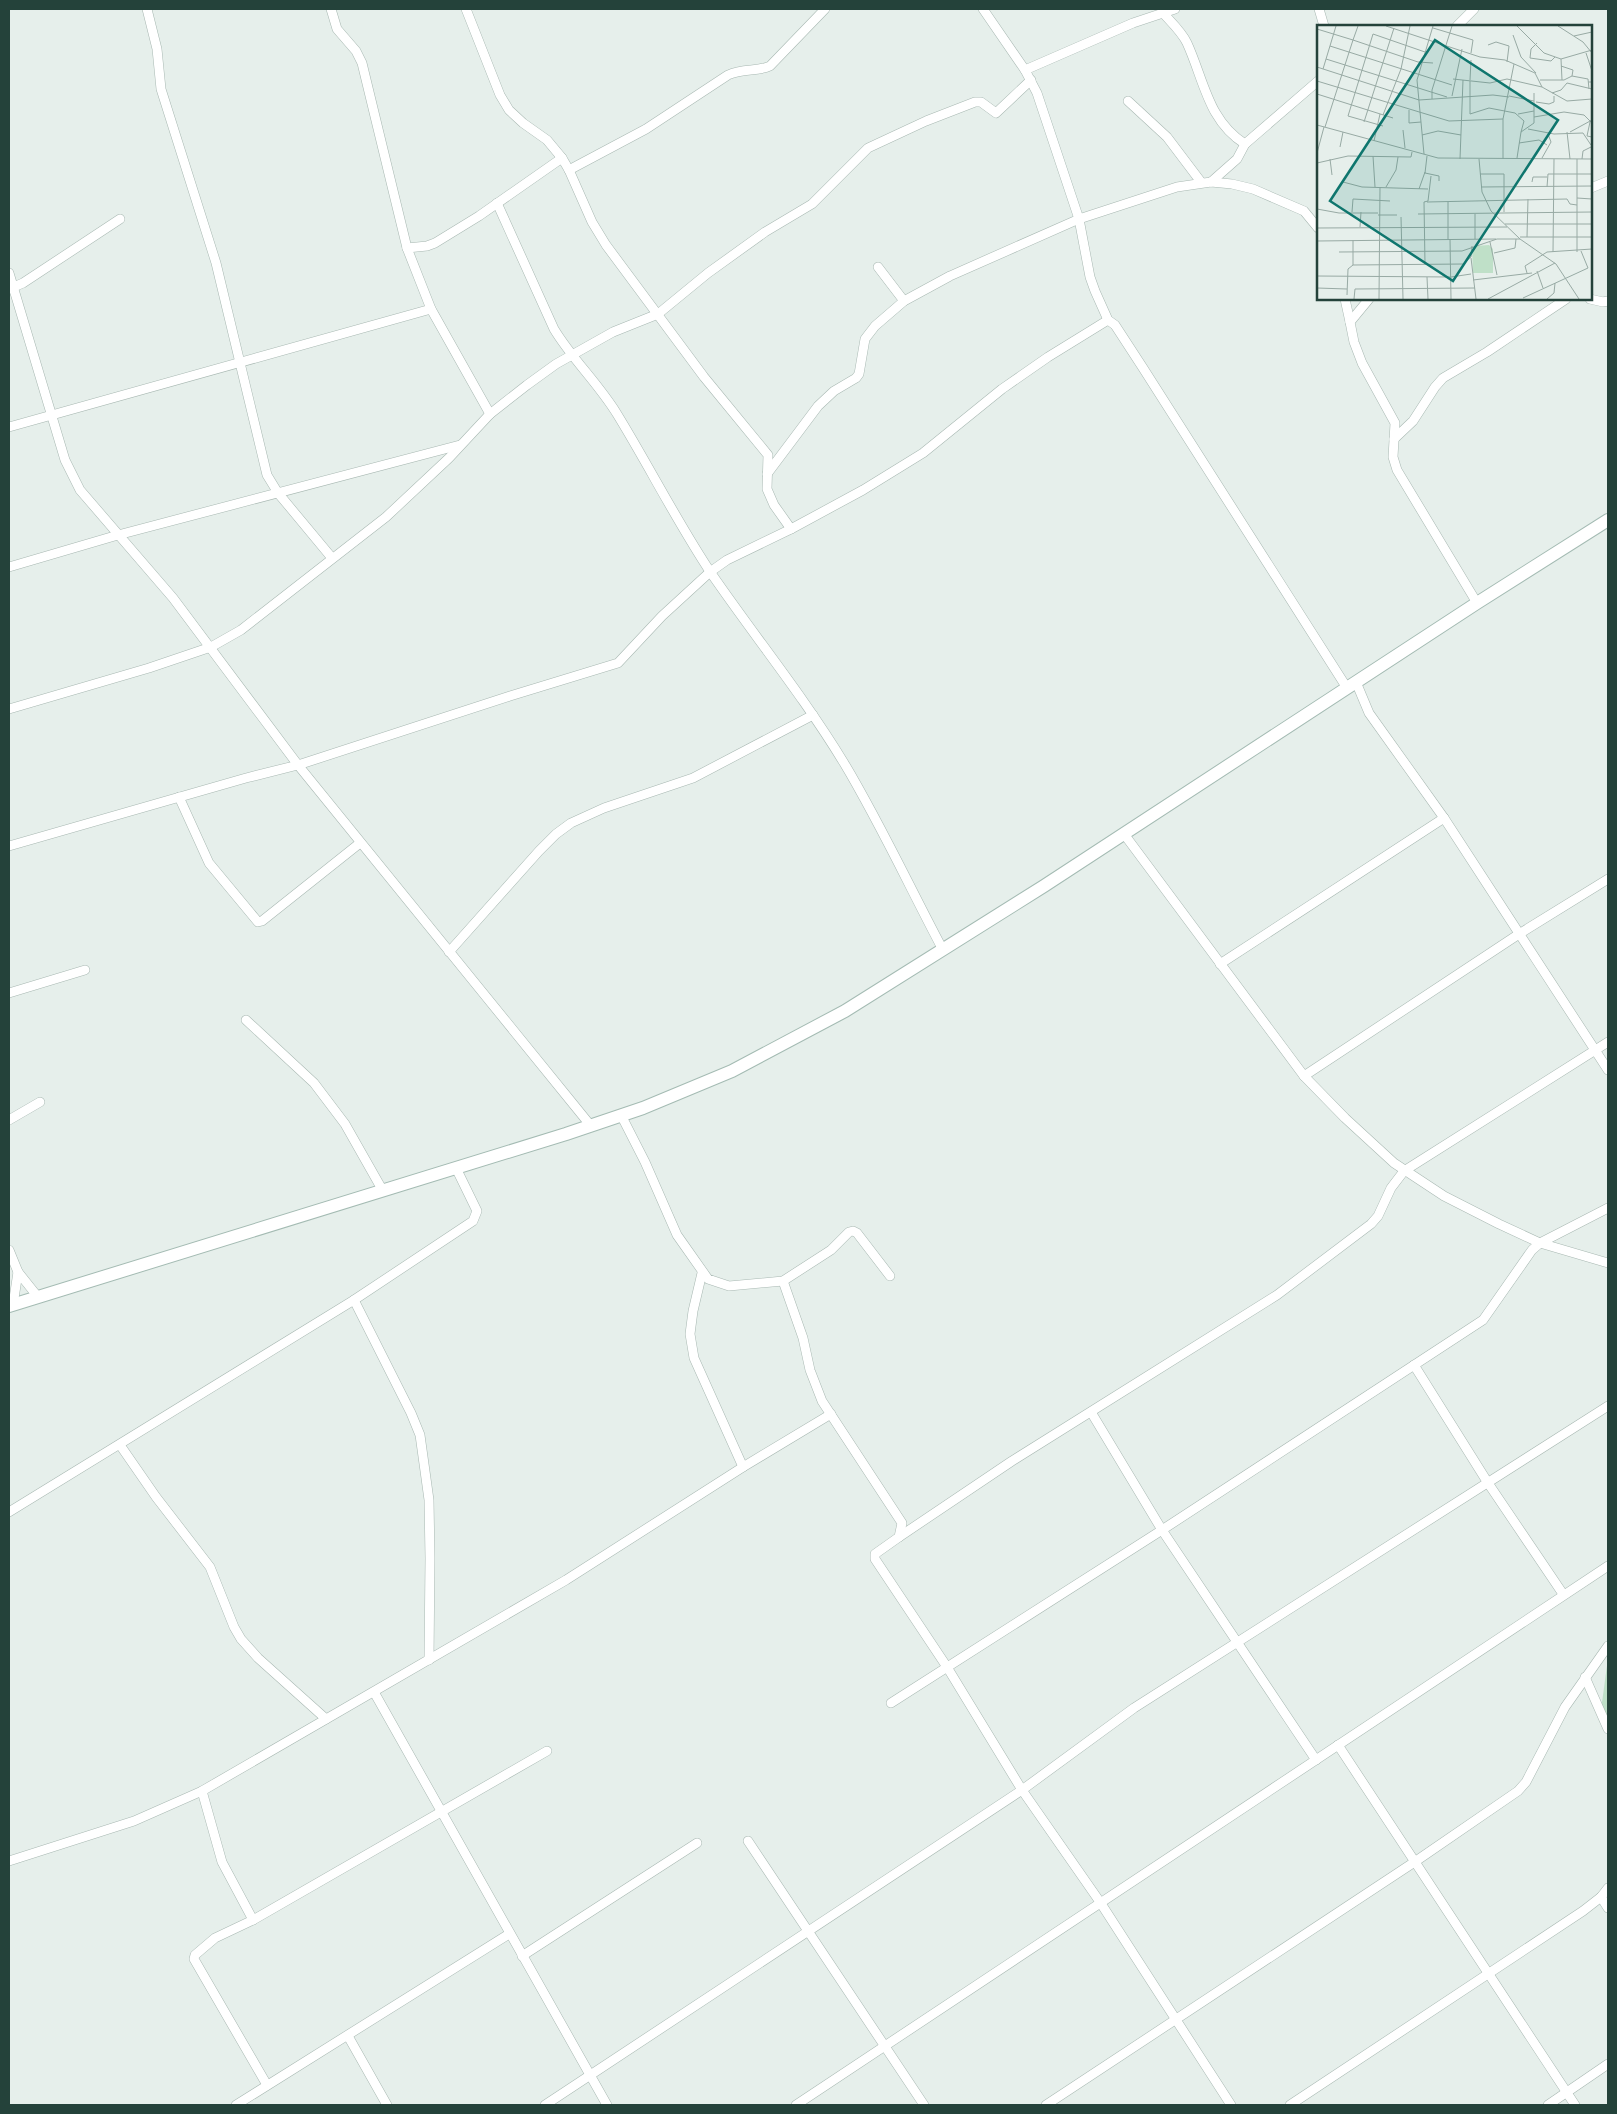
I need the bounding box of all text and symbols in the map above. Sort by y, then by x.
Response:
inset map [1317,25,1592,300]

